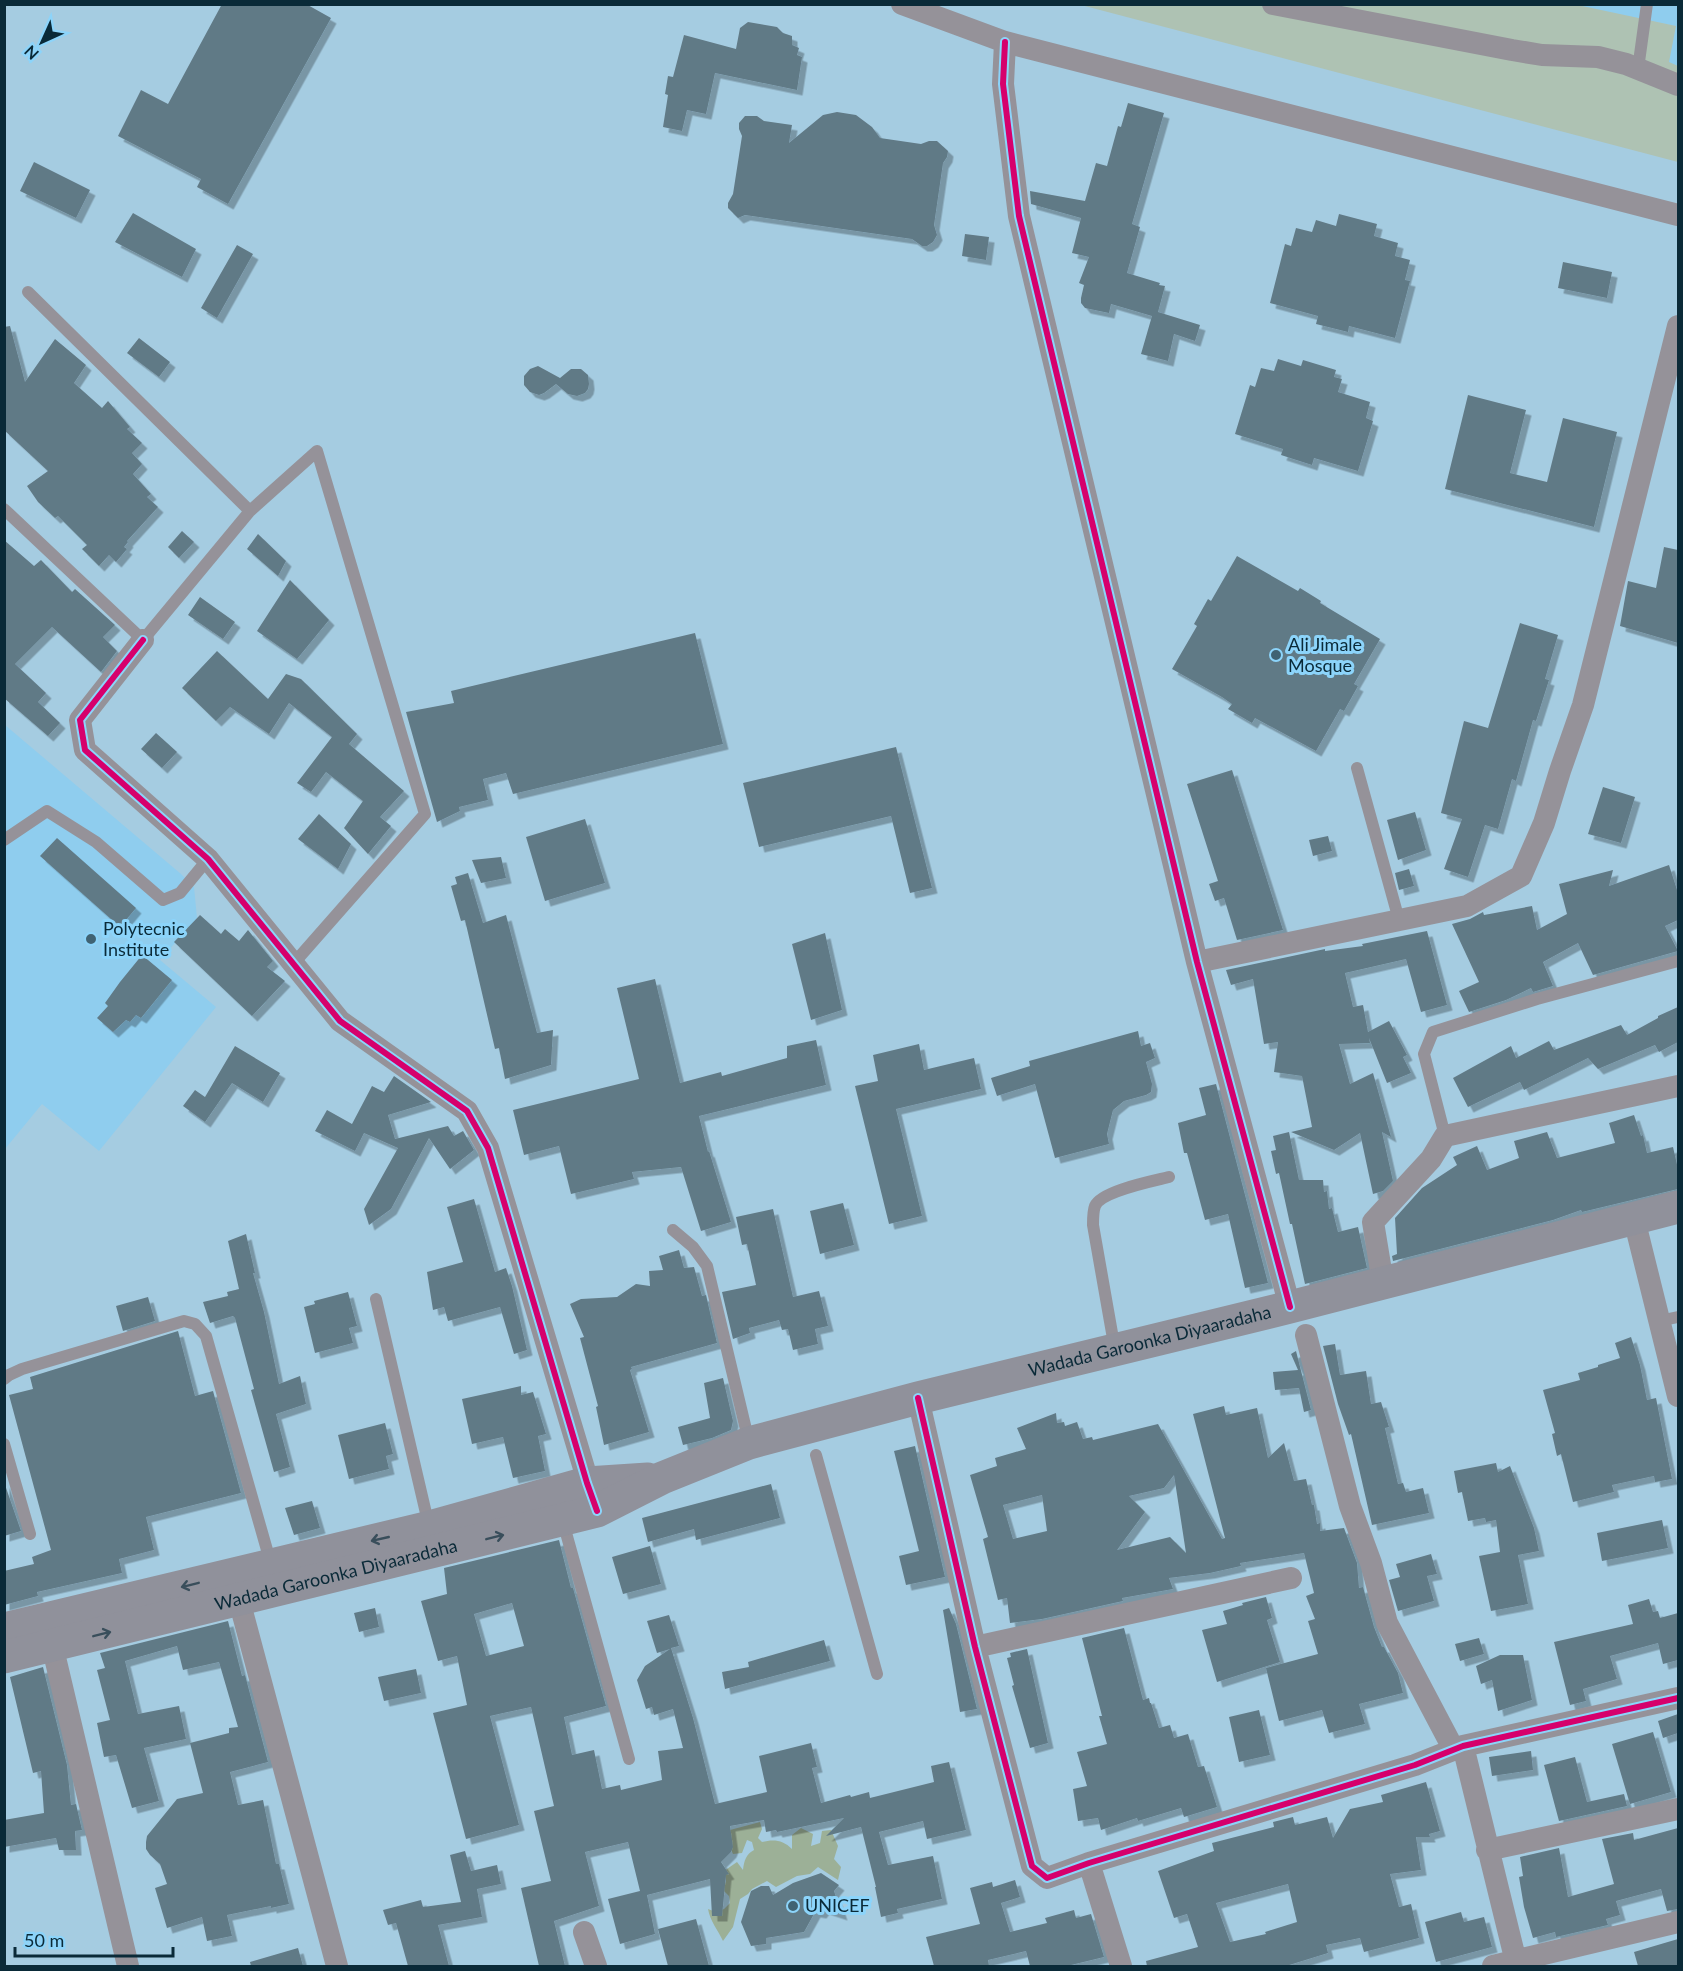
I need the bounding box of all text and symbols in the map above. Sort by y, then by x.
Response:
north arrow [12,12,72,72]
text: N [20,42,42,64]
place label: Ali Jimale Mosque [1288,633,1362,676]
marker: Ali Jimale Mosque [1269,648,1283,662]
place label: Polytecnic Institute [103,917,185,960]
marker: Polytecnic Institute [84,932,98,946]
street label: Wadada Garoonka Diyaaradaha [1026,1300,1273,1381]
one-way arrow [486,1530,505,1542]
street label: Wadada Garoonka Diyaaradaha [212,1534,459,1615]
one-way arrow [371,1534,390,1546]
one-way arrow [181,1580,200,1592]
one-way arrow [92,1628,111,1639]
place label: UNICEF [805,1894,870,1916]
marker: UNICEF [786,1899,800,1913]
scale bar [15,1920,172,1958]
text: 50 m [24,1929,64,1951]

